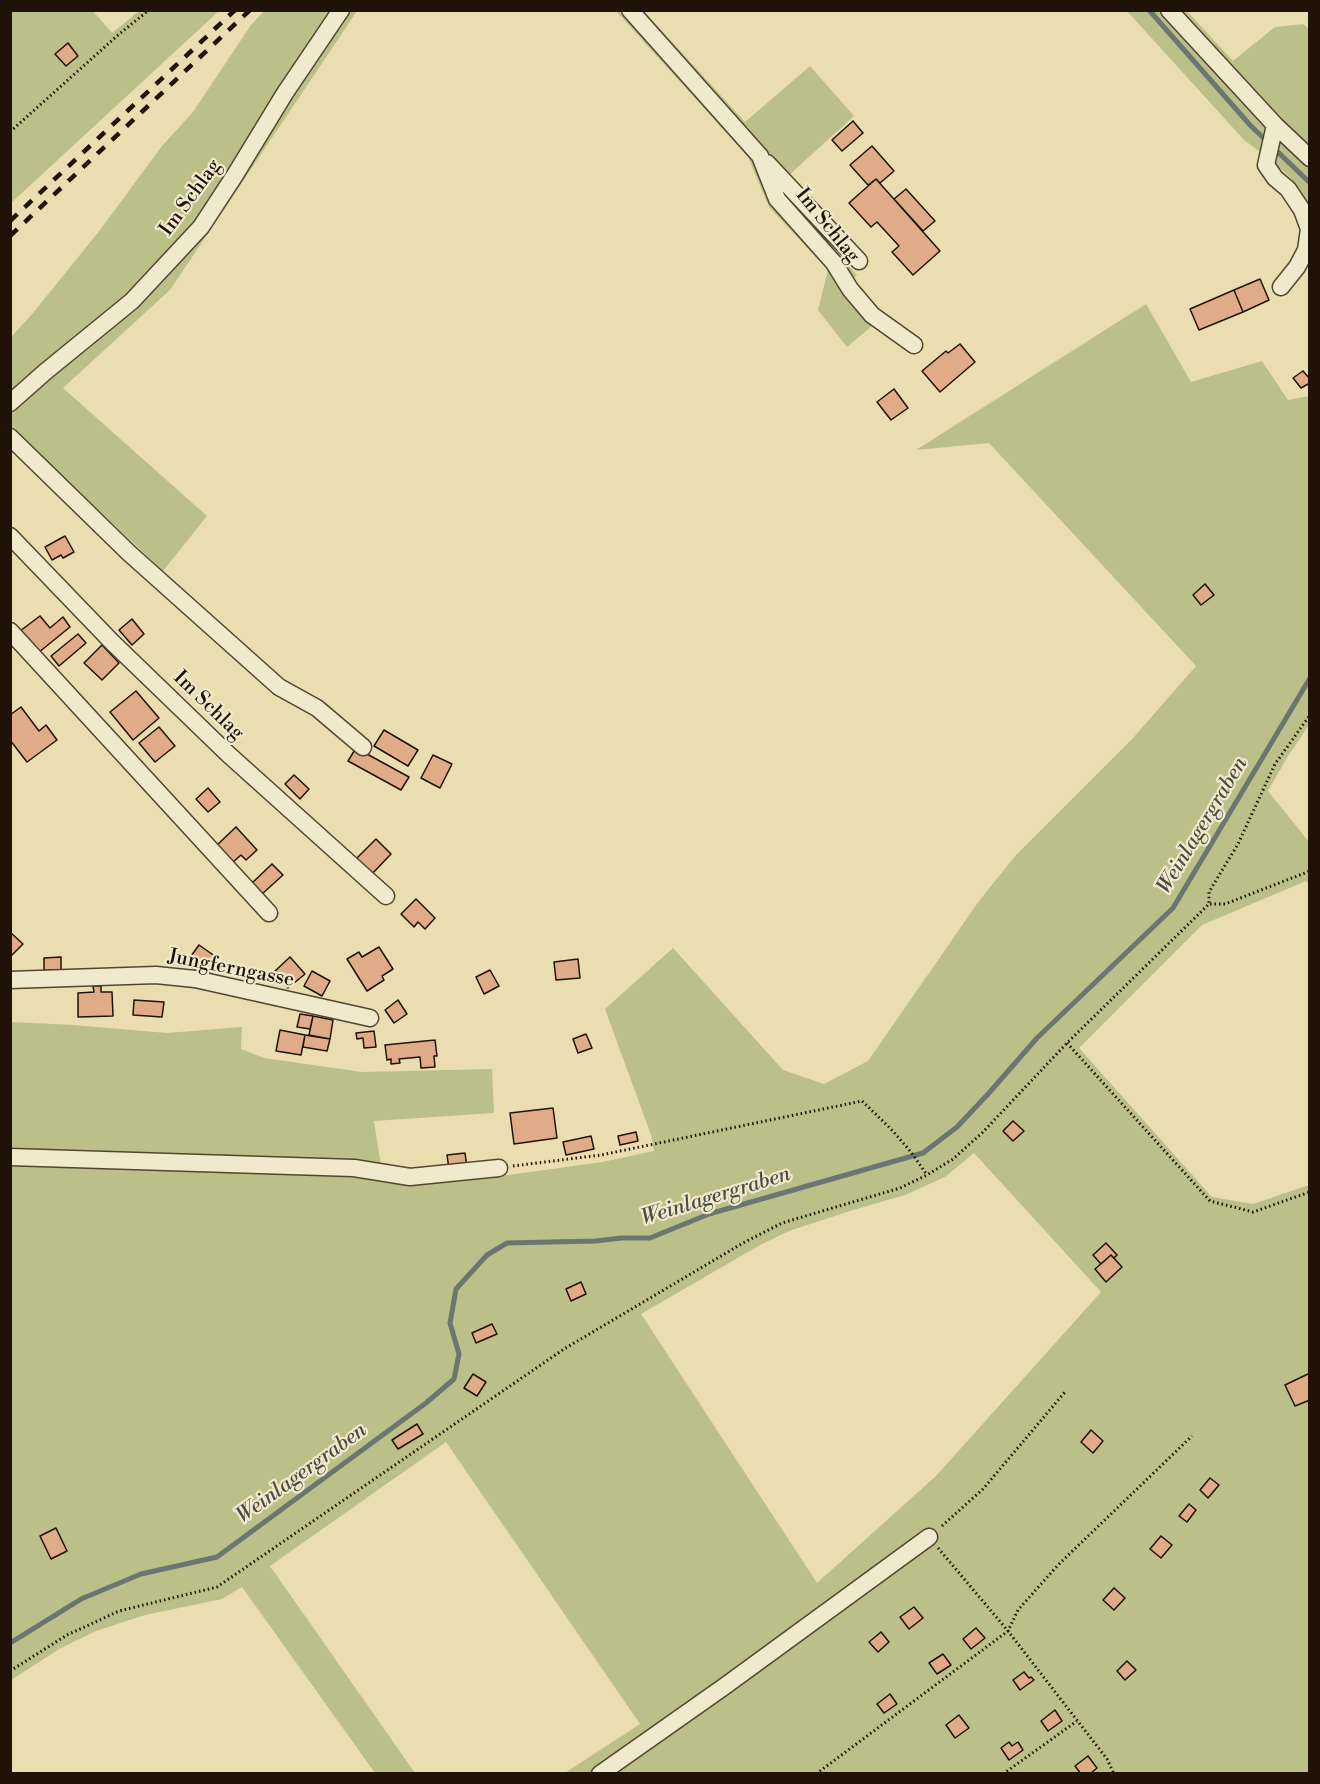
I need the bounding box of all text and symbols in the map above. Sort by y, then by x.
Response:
street label: Im Schlag [155,155,227,241]
street label: Im Schlag [790,184,864,268]
street label: Im Schlag [168,666,248,746]
water label: Weinlagergraben [1152,753,1254,899]
street label: Jungferngasse [166,945,296,993]
water label: Weinlagergraben [638,1162,794,1232]
water label: Weinlagergraben [232,1418,372,1530]

